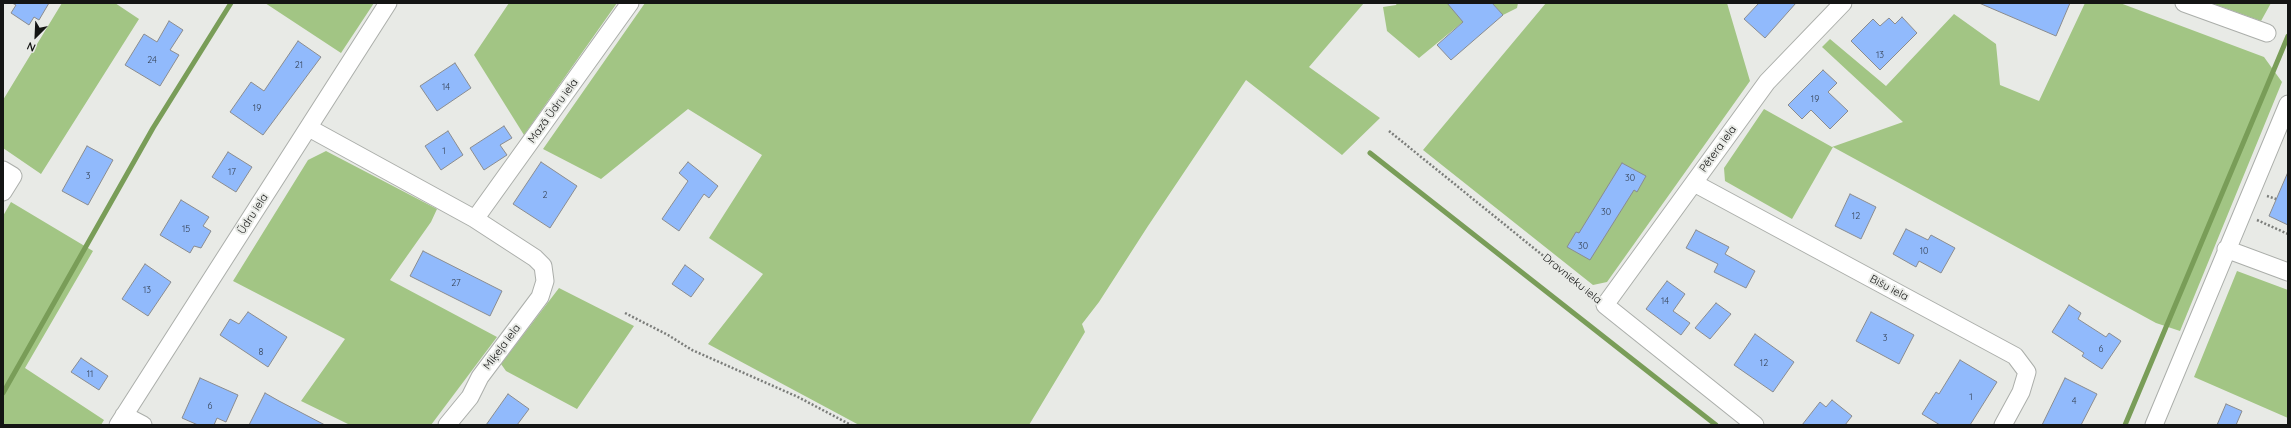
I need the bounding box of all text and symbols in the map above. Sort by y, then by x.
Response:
north arrow [16,16,56,56]
text: N [25,39,38,55]
house number: 13 [1876,50,1884,60]
house number: 24 [147,55,157,65]
house number: 21 [295,60,303,70]
street label: Mazā Ūdru iela [525,76,581,146]
house number: 14 [442,82,450,92]
house number: 19 [1811,94,1819,104]
house number: 19 [253,103,261,113]
street label: Pētera iela [1697,123,1739,175]
house number: 1 [442,146,446,156]
house number: 17 [228,167,236,177]
house number: 3 [86,171,90,181]
house number: 30 [1625,173,1635,183]
house number: 2 [543,190,547,200]
street label: Ūdru iela [235,191,271,237]
house number: 30 [1601,207,1611,217]
house number: 12 [1852,211,1860,221]
house number: 15 [182,224,190,234]
house number: 30 [1578,241,1588,251]
house number: 10 [1920,246,1928,256]
street label: Dravnieku iela [1540,251,1604,307]
street label: Bišu iela [1867,272,1911,304]
house number: 27 [451,278,461,288]
house number: 13 [143,285,151,295]
house number: 14 [1661,296,1669,306]
street label: Miķeļa iela [481,322,523,372]
house number: 3 [1883,333,1887,343]
house number: 6 [2099,344,2103,354]
house number: 8 [259,347,263,357]
house number: 12 [1760,358,1768,368]
house number: 11 [87,369,93,379]
house number: 1 [1969,392,1973,402]
house number: 4 [2072,396,2076,406]
house number: 6 [208,401,212,411]

